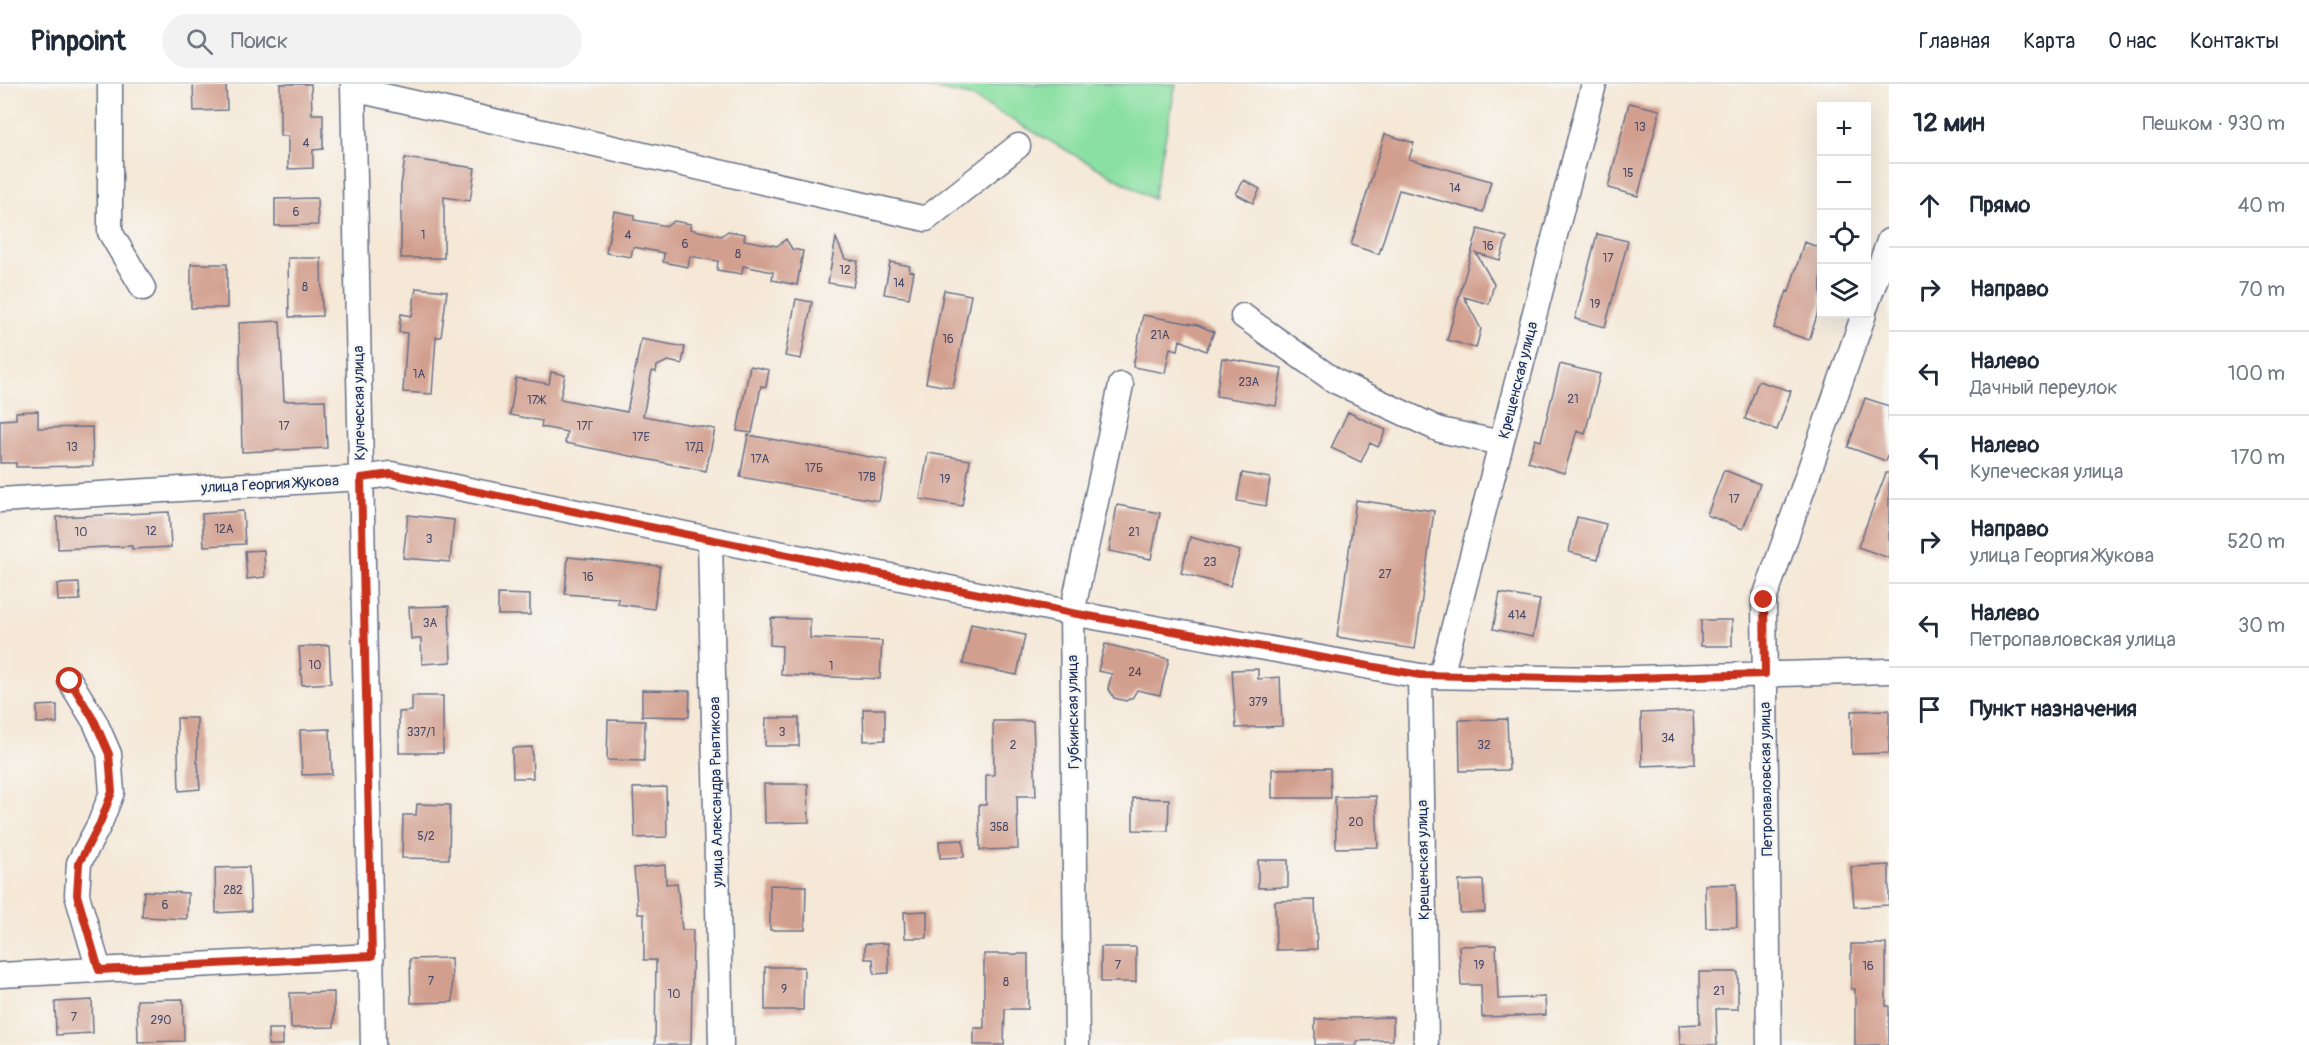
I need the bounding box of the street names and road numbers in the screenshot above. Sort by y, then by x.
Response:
street label: Крещенская улица [1495,320,1542,441]
street label: Купеческая улица [349,345,370,461]
street label: улица Георгия Жукова [200,471,339,498]
street label: Губкинская улица [1063,655,1084,769]
street label: улица Александра Рывтикова [705,697,728,888]
street label: Петропавловская улица [1756,702,1777,856]
street label: Крещенская улица [1413,800,1434,920]

